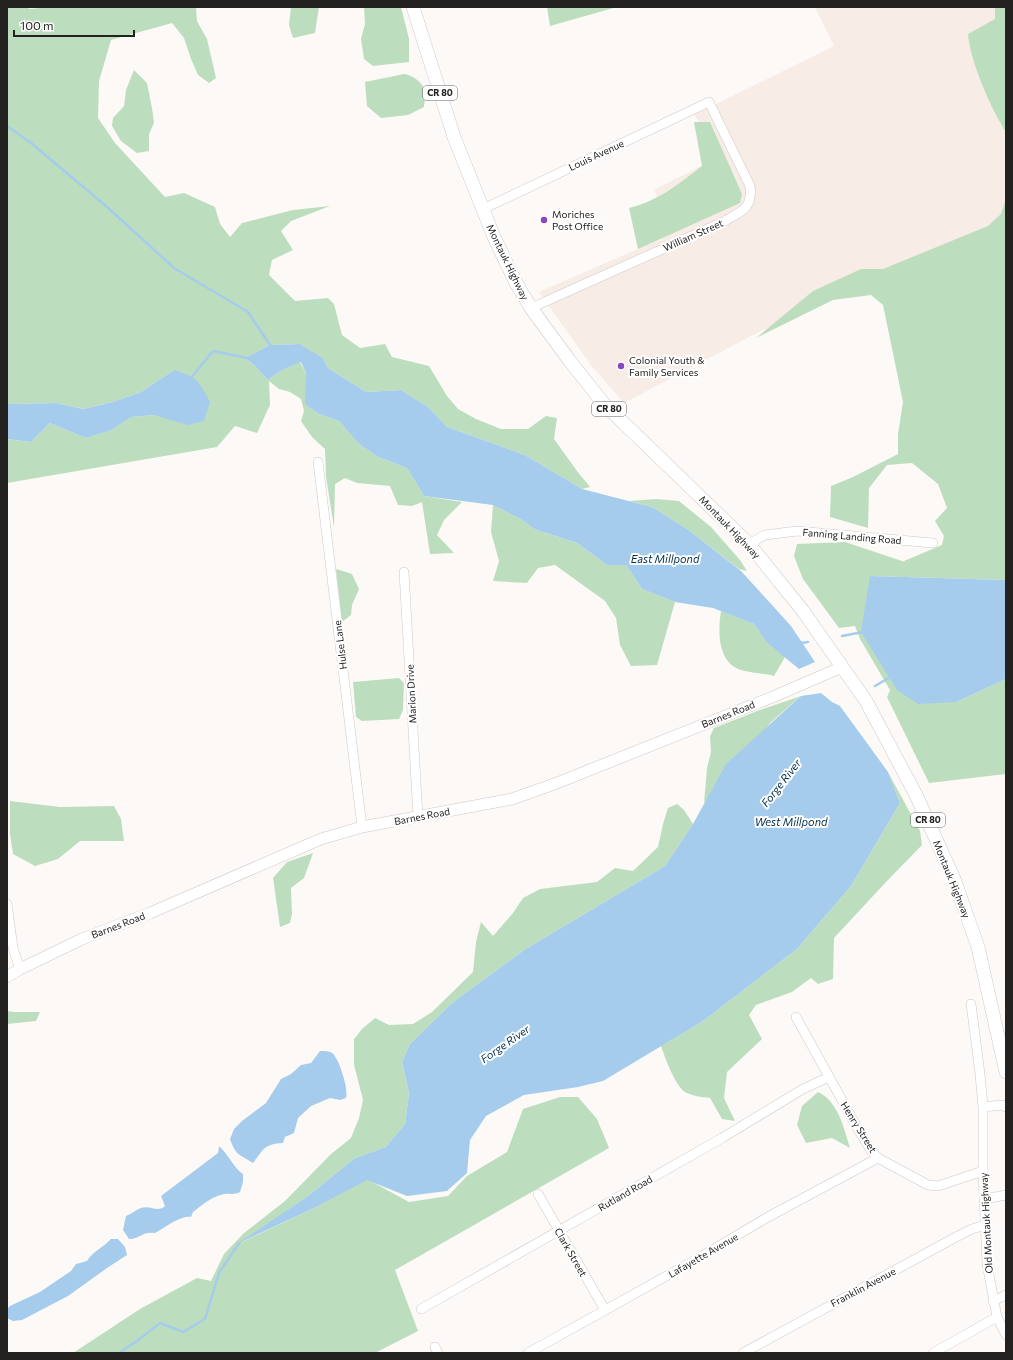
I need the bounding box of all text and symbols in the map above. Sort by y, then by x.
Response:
scale bar [14,12,134,38]
text: 100 m [20,18,54,32]
road number: CR 80 [423,86,457,100]
street label: Louis Avenue [566,137,626,173]
place label: Moriches Post Office [552,208,603,232]
marker: Moriches Post Office [539,215,549,225]
street label: William Street [661,216,725,254]
street label: Montauk Highway [484,222,532,302]
place label: Colonial Youth & Family Services [629,354,705,378]
marker: Colonial Youth & Family Services [616,361,626,371]
road number: CR 80 [592,402,626,416]
street label: Montauk Highway [697,493,763,561]
street label: Fanning Landing Road [802,526,902,546]
water label: East Millpond [631,552,700,565]
street label: Hulse Lane [331,620,349,670]
street label: Marion Drive [403,664,419,724]
street label: Barnes Road [700,698,757,730]
water label: Forge River [758,756,804,809]
street label: Barnes Road [393,805,451,827]
road number: CR 80 [911,813,945,827]
water label: West Millpond [755,815,828,828]
street label: Montauk Highway [931,838,973,920]
street label: Barnes Road [89,909,147,941]
water label: Forge River [478,1022,532,1065]
street label: Henry Street [839,1099,879,1155]
street label: Rutland Road [596,1172,655,1213]
street label: Old Montauk Highway [977,1172,995,1274]
street label: Clark Street [552,1226,590,1278]
street label: Lafayette Avenue [666,1230,740,1280]
street label: Franklin Avenue [828,1265,898,1309]

